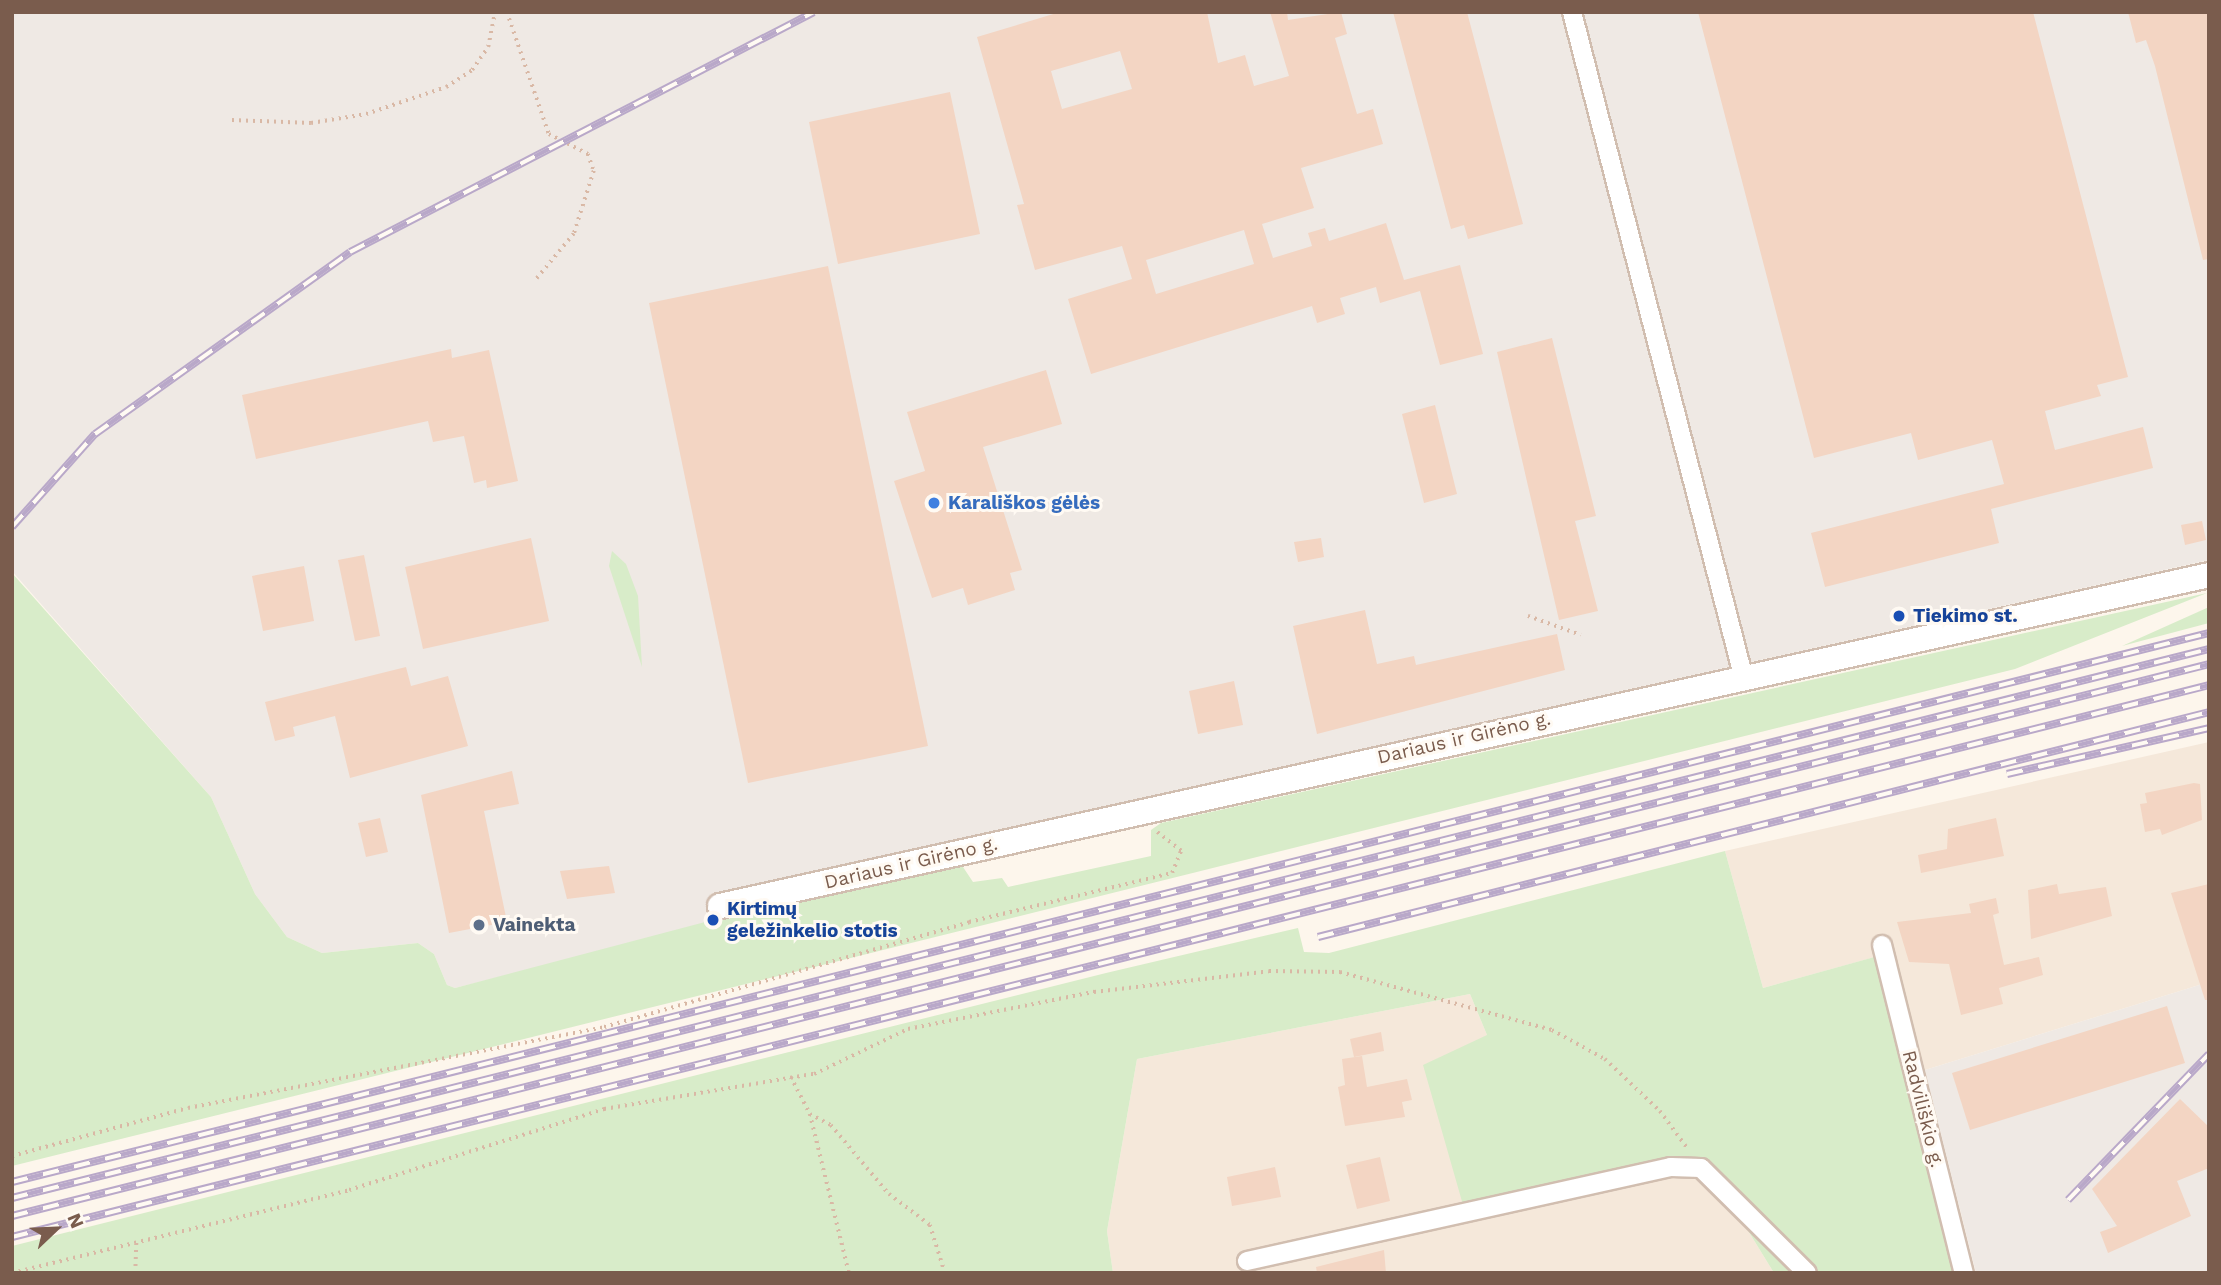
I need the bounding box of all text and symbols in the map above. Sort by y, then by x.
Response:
place label: Karališkos gėlės [948,492,1100,514]
marker: Karališkos gėlės [926,495,942,511]
place label: Tiekimo st. [1913,605,2018,627]
marker: Tiekimo st. [1891,608,1907,624]
street label: Dariaus ir Girėno g. [1375,707,1553,769]
street label: Dariaus ir Girėno g. [822,832,1000,894]
place label: Kirtimų geležinkelio stotis [727,898,898,942]
marker: Kirtimų geležinkelio stotis [705,912,721,928]
place label: Vainekta [493,914,575,936]
marker: Vainekta [471,917,487,933]
street label: Radviliškio g. [1897,1048,1949,1170]
north arrow [21,1194,91,1264]
text: N [62,1210,89,1232]

